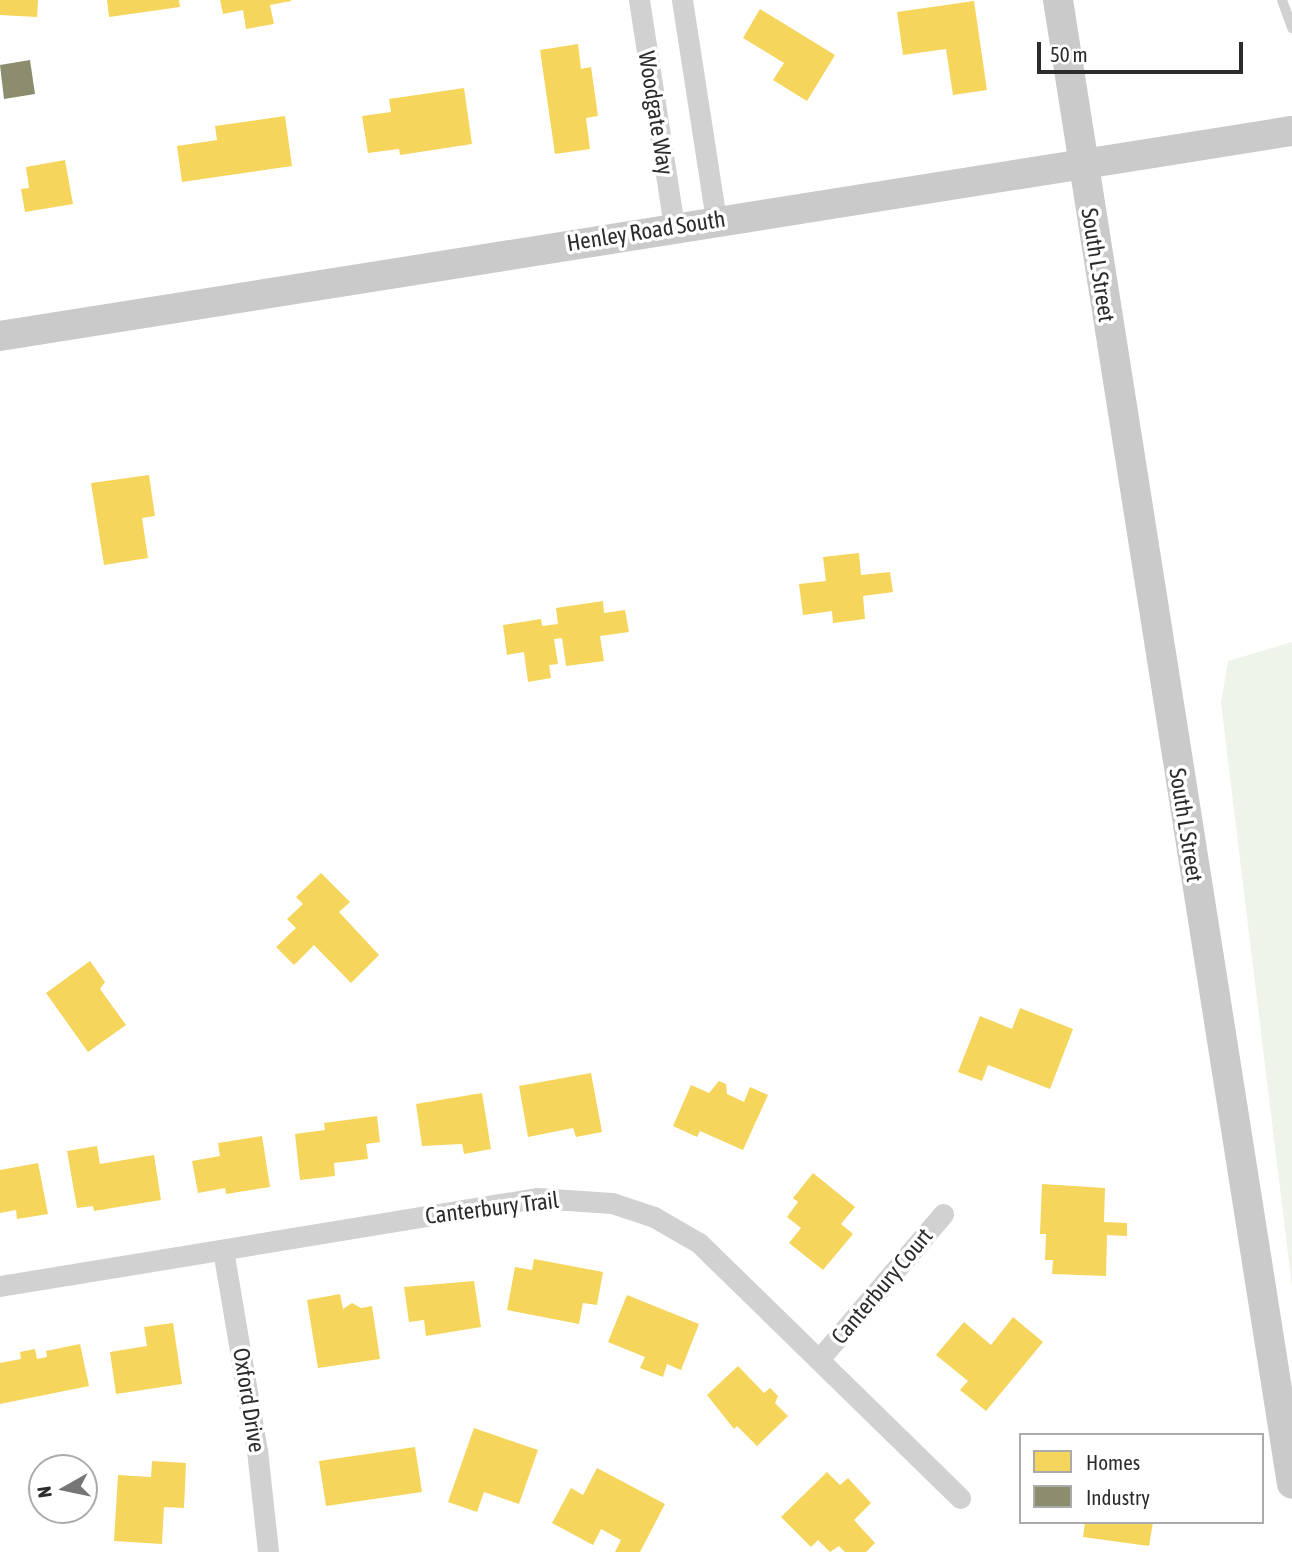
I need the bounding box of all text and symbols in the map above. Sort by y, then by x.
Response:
scale bar [1040,28,1246,72]
text: 50 m [1050,42,1088,66]
street label: Woodgate Way [633,49,679,177]
street label: Henley Road South [565,205,727,257]
street label: South L Street [1075,206,1121,324]
street label: South L Street [1163,766,1209,884]
street label: Canterbury Trail [424,1186,560,1230]
street label: Canterbury Court [826,1222,938,1350]
street label: Oxford Drive [227,1346,271,1454]
legend [1019,1433,1264,1524]
text: Homes [1086,1450,1140,1474]
north arrow [28,1454,98,1524]
text: N [32,1485,56,1499]
text: Industry [1086,1485,1150,1509]

